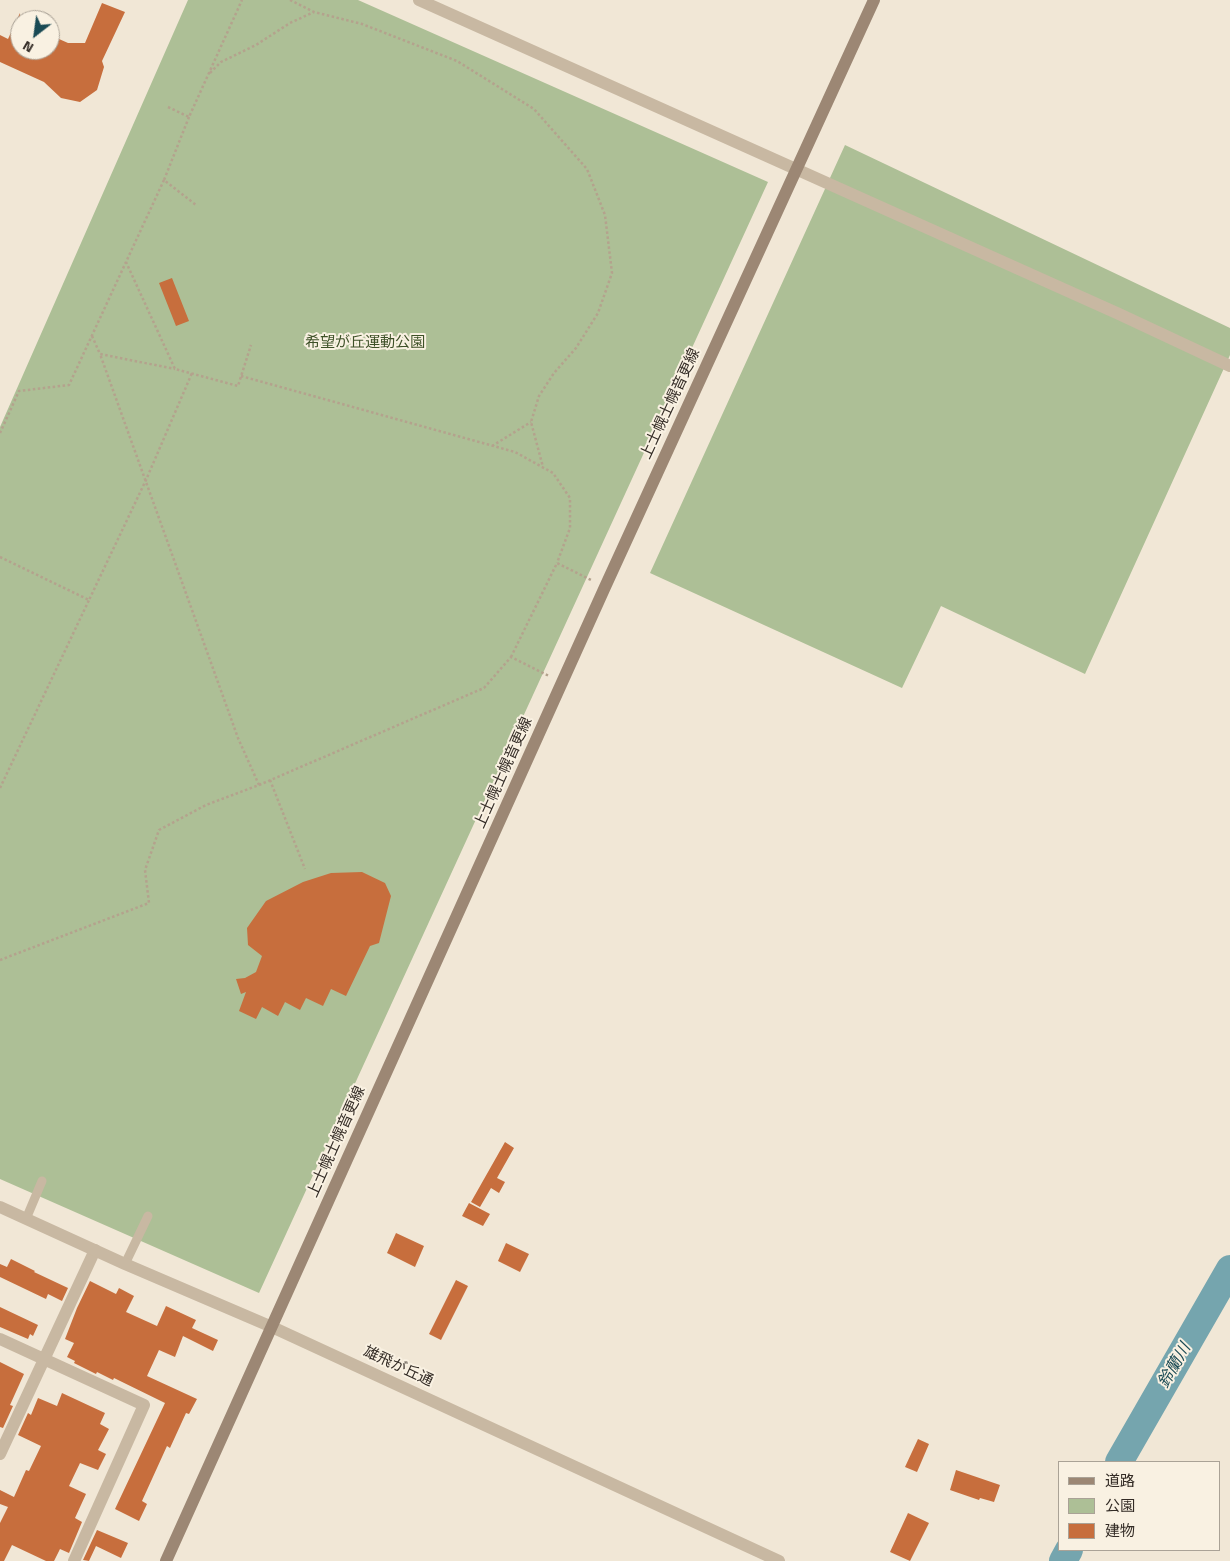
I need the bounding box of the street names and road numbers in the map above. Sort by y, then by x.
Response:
street label: 上士幌士幌音更線 [637,346,705,462]
street label: 上士幌士幌音更線 [471,715,537,831]
street label: 上士幌士幌音更線 [304,1084,370,1200]
street label: 雄飛が丘通 [360,1343,436,1391]

